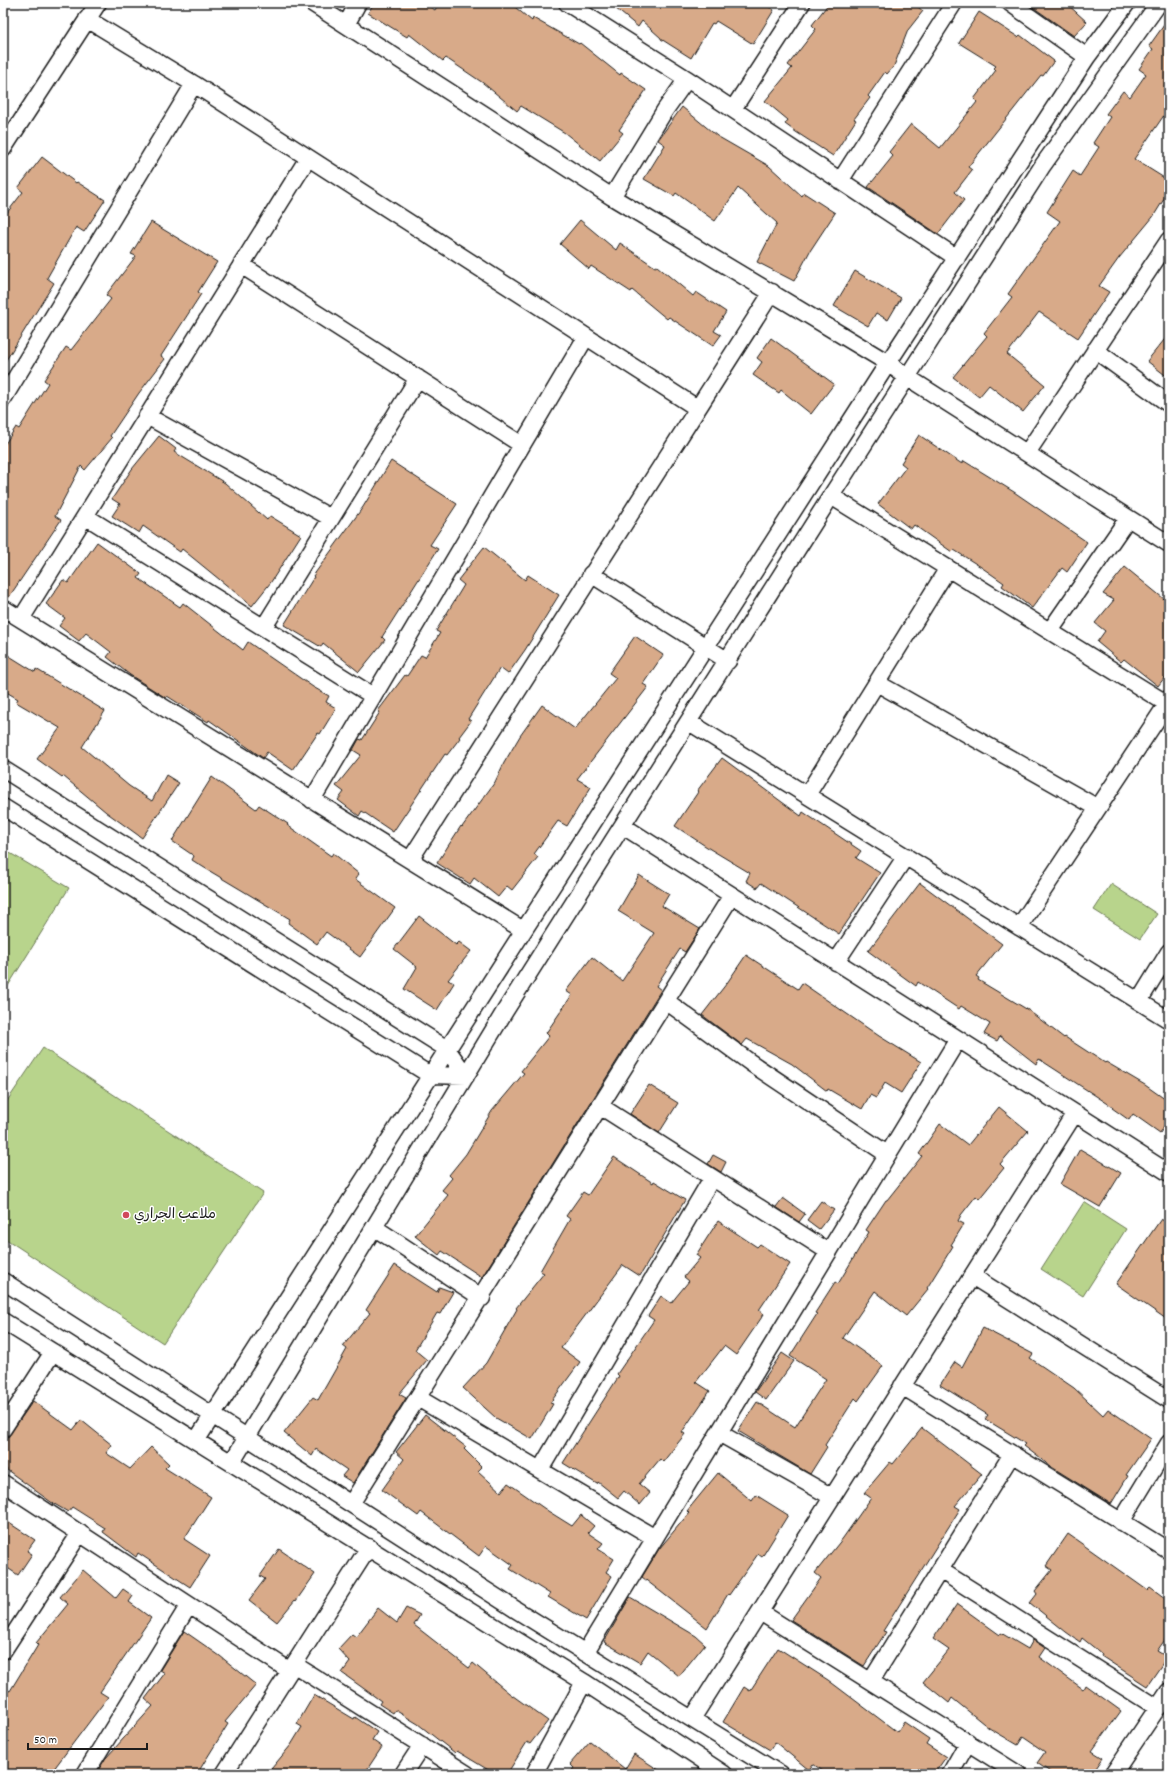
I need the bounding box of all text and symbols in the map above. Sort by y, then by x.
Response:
place label: ملاعب الجراري [134,1205,216,1225]
marker: ملاعب الجراري [121,1210,131,1220]
scale bar [28,1725,147,1751]
text: 50 m [34,1732,57,1749]

